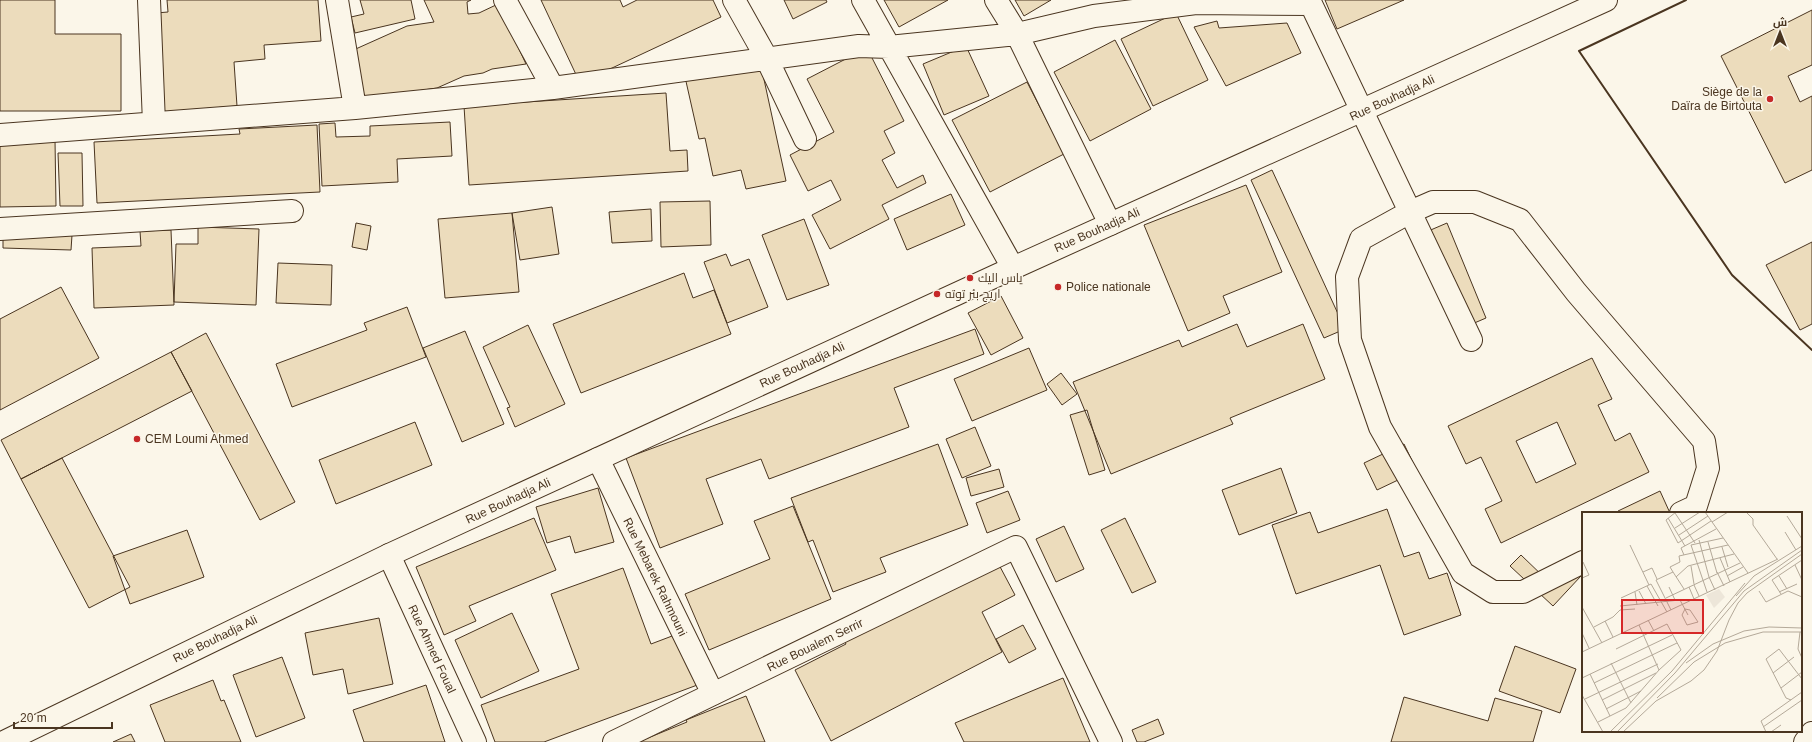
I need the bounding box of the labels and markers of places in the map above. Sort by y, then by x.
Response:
place label: Siège de la Daïra de Birtouta [1671,85,1762,113]
marker: Siège de la Daïra de Birtouta [1765,94,1775,104]
place label: ياس اليك [978,271,1023,285]
marker: ياس اليك [965,273,975,283]
place label: Police nationale [1066,280,1151,294]
marker: Police nationale [1053,282,1063,292]
place label: اريج بئر توته [945,287,1000,302]
marker: اريج بئر توته [932,289,942,299]
place label: CEM Loumi Ahmed [145,432,248,446]
marker: CEM Loumi Ahmed [132,434,142,444]

